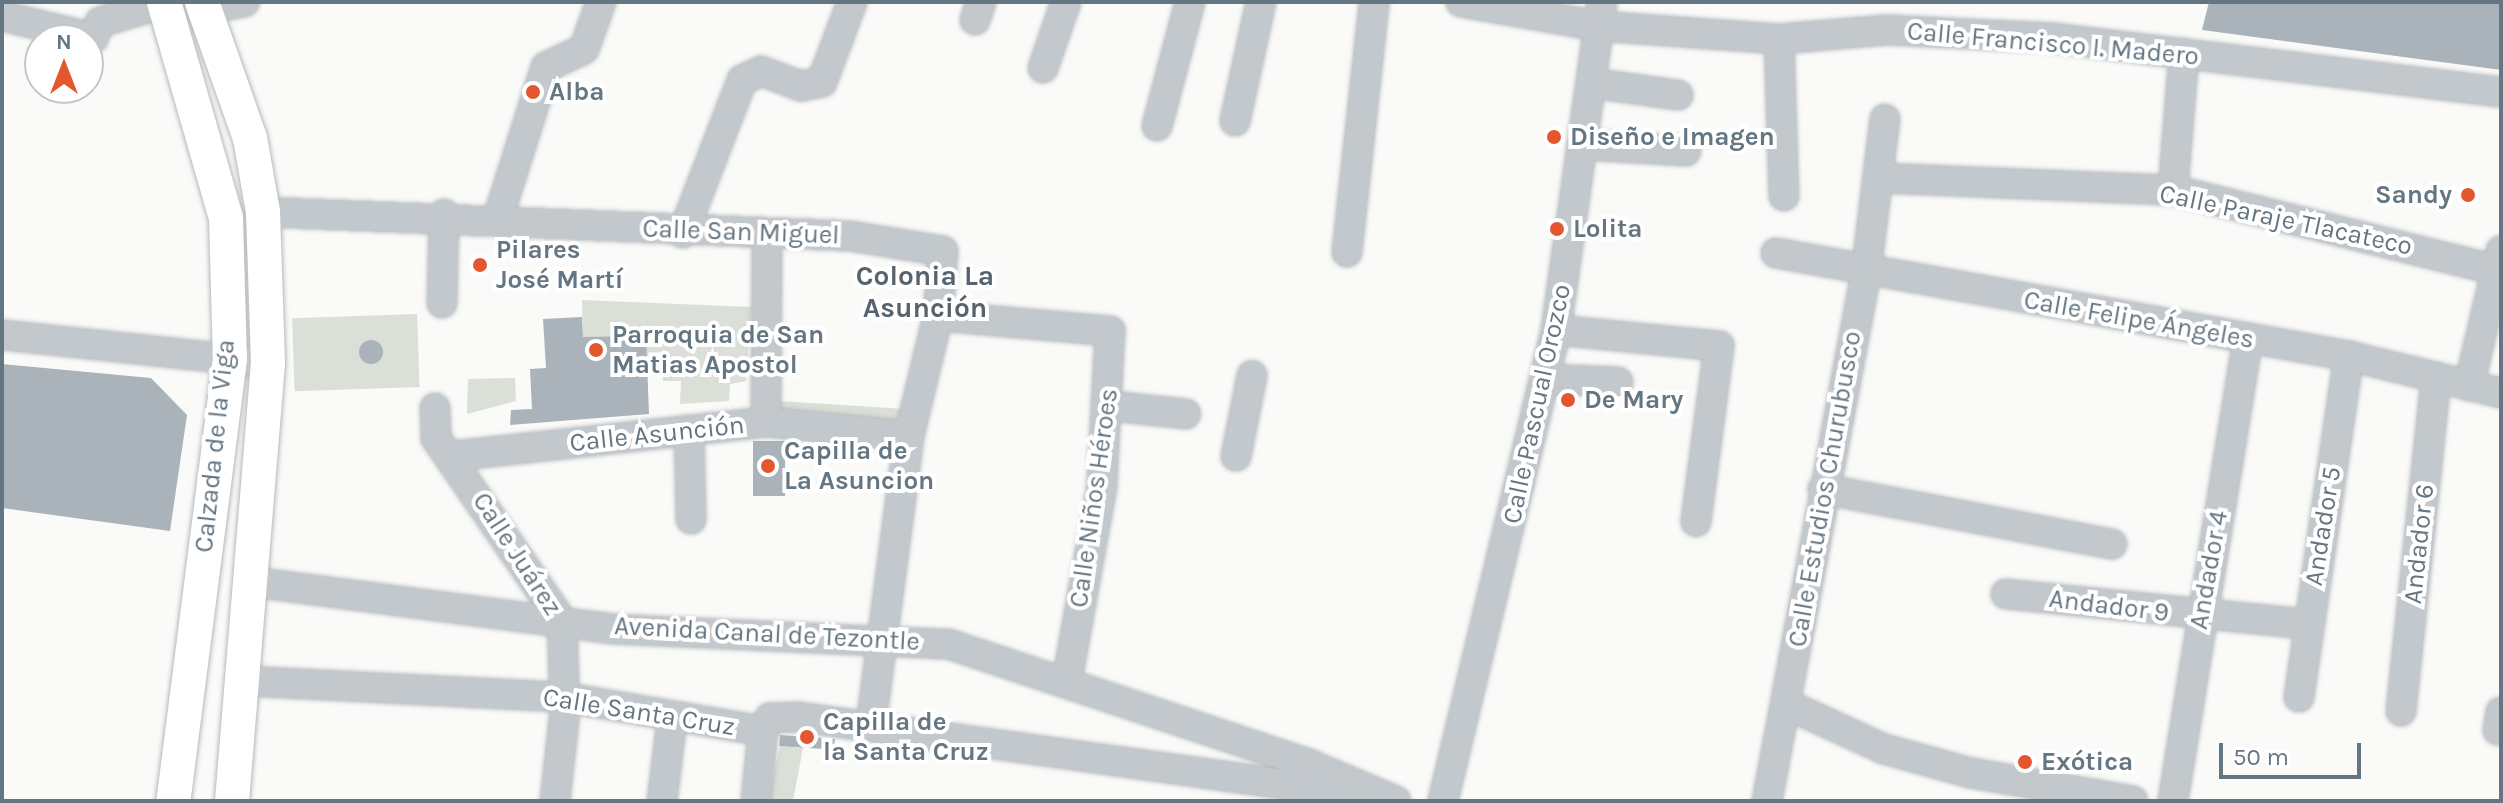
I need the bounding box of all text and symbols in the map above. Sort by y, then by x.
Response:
street label: Calle Francisco I. Madero [1906,16,2200,72]
north arrow [24,24,104,104]
text: N [56,29,72,55]
place label: Alba [549,76,604,108]
marker: Alba [524,83,542,101]
place label: Diseño e Imagen [1570,121,1775,153]
marker: Diseño e Imagen [1545,128,1563,146]
street label: Calle Paraje Tlacateco [2157,178,2415,262]
place label: Sandy [2375,179,2452,211]
marker: Sandy [2459,186,2477,204]
street label: Calle San Miguel [642,213,840,251]
place label: Lolita [1573,213,1642,245]
marker: Lolita [1548,220,1566,238]
place label: Pilares José Martí [496,234,623,296]
marker: Pilares José Martí [471,256,489,274]
district label: Colonia La Asunción [856,259,994,325]
street label: Calle Pascual Orozco [1496,281,1578,527]
street label: Calle Felipe Ángeles [2021,284,2257,356]
place label: Parroquia de San Matias Apostol [612,319,824,380]
street label: Calle Estudios Churubusco [1782,329,1868,649]
street label: Calzada de la Viga [188,338,242,554]
marker: Parroquia de San Matias Apostol [587,341,605,359]
place label: De Mary [1584,384,1683,416]
street label: Calle Niños Héroes [1063,386,1125,610]
marker: De Mary [1559,391,1577,409]
street label: Calle Asunción [568,409,746,459]
place label: Capilla de La Asuncion [784,435,934,496]
marker: Capilla de La Asuncion [759,457,777,475]
street label: Andador 5 [2298,464,2348,588]
street label: Andador 6 [2397,482,2441,606]
street label: Calle Juárez [466,487,568,621]
street label: Andador 4 [2183,508,2235,632]
street label: Andador 9 [2047,583,2171,629]
street label: Avenida Canal de Tezontle [613,610,921,658]
street label: Calle Santa Cruz [541,681,737,743]
place label: Capilla de la Santa Cruz [823,706,989,768]
scale bar [2223,727,2365,777]
marker: Capilla de la Santa Cruz [798,728,816,746]
text: 50 m [2233,743,2289,771]
place label: Exótica [2041,746,2133,778]
marker: Exótica [2016,753,2034,771]

